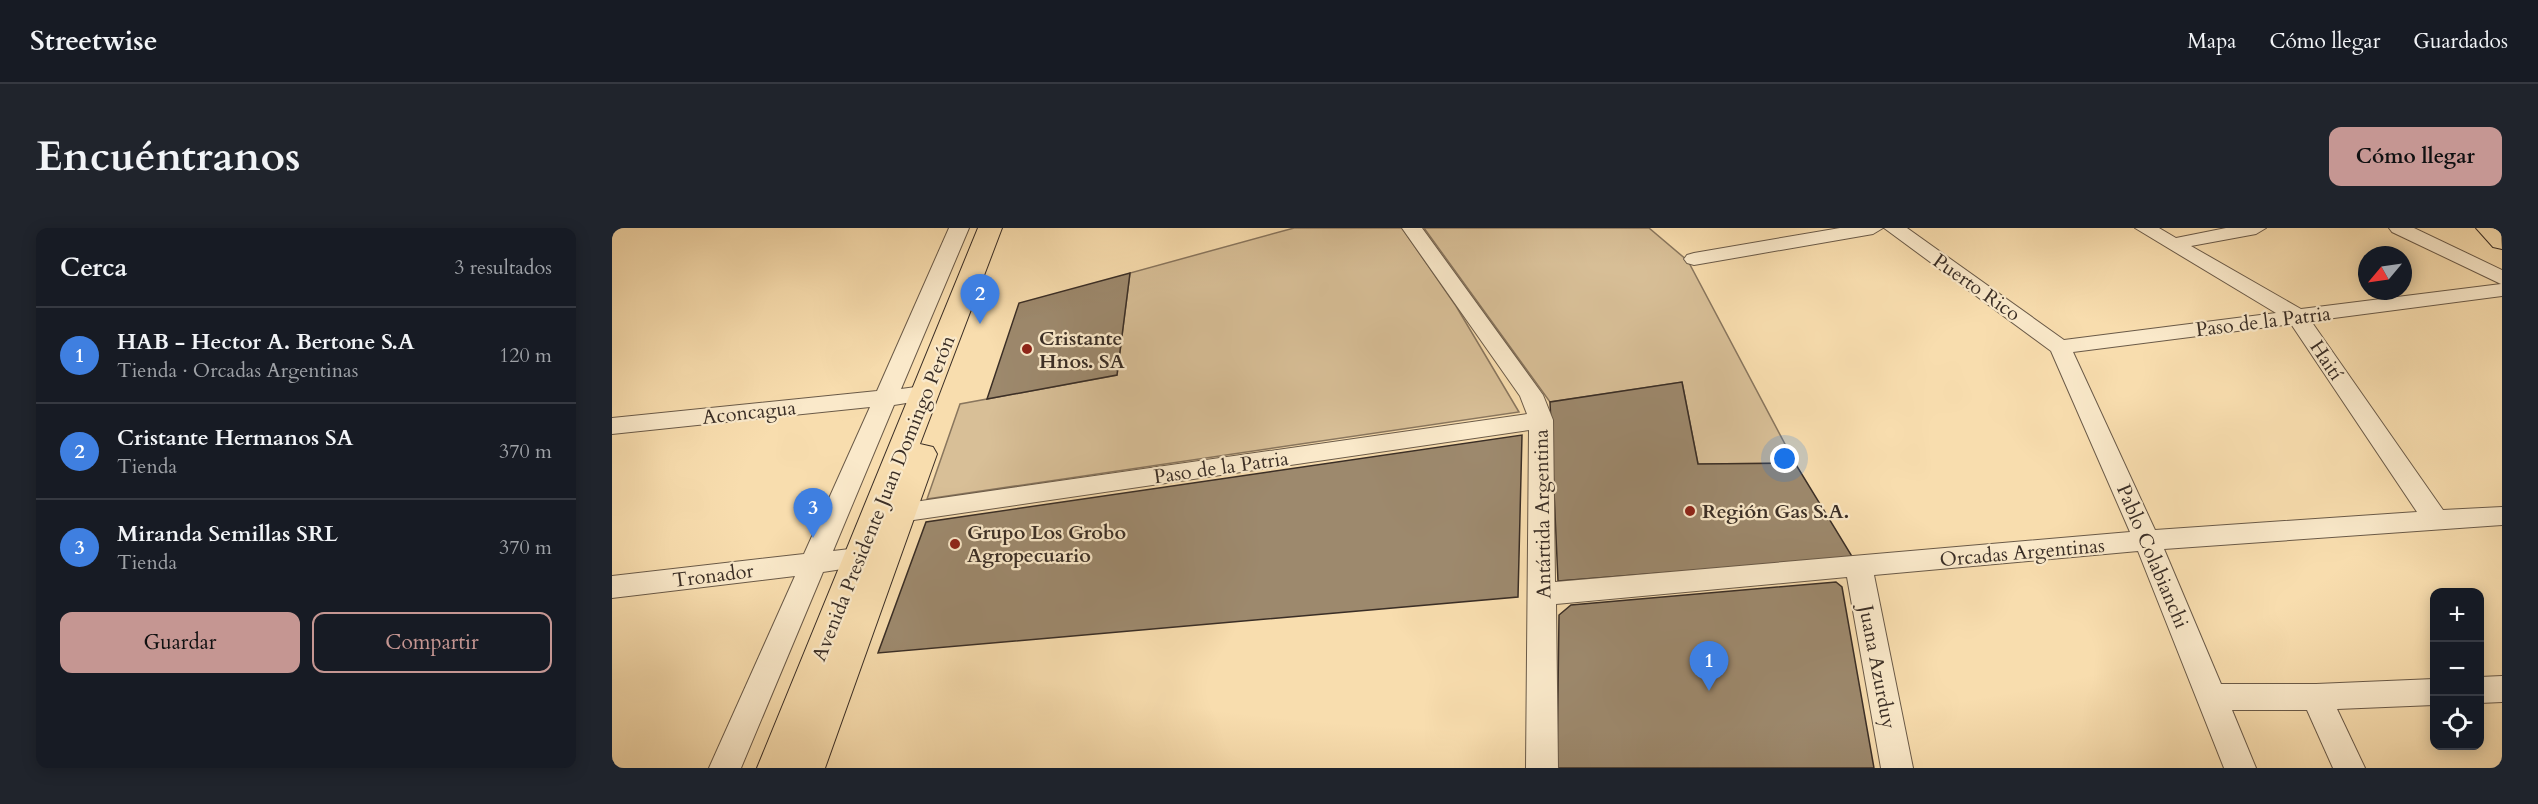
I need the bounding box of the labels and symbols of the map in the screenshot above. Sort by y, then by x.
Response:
north arrow [2358,246,2412,300]
street label: Puerto Rico [1928,247,2026,328]
pin: 2 [960,274,1000,324]
street label: Paso de la Patria [2194,300,2332,343]
place label: Cristante Hnos. SA [1039,325,1125,375]
street label: Avenida Presidente Juan Domingo Perón [806,331,962,665]
street label: Haití [2303,335,2350,386]
marker: Cristante Hnos. SA [1020,342,1034,356]
street label: Aconcagua [701,394,798,431]
street label: Antártida Argentina [1528,429,1557,599]
your location [1770,444,1799,473]
street label: Paso de la Patria [1152,445,1291,490]
street label: Pablo Colabianchi [2110,480,2195,633]
pin: 3 [794,488,832,538]
place label: Región Gas S.A. [1702,498,1849,525]
marker: Región Gas S.A. [1683,504,1697,518]
place label: Grupo Los Grobo Agropecuario [967,519,1126,569]
street label: Orcadas Argentinas [1938,532,2106,573]
marker: Grupo Los Grobo Agropecuario [948,537,962,551]
street label: Tronador [671,557,756,594]
street label: Juana Azurduy [1852,600,1903,732]
pin: 1 [1690,642,1728,691]

